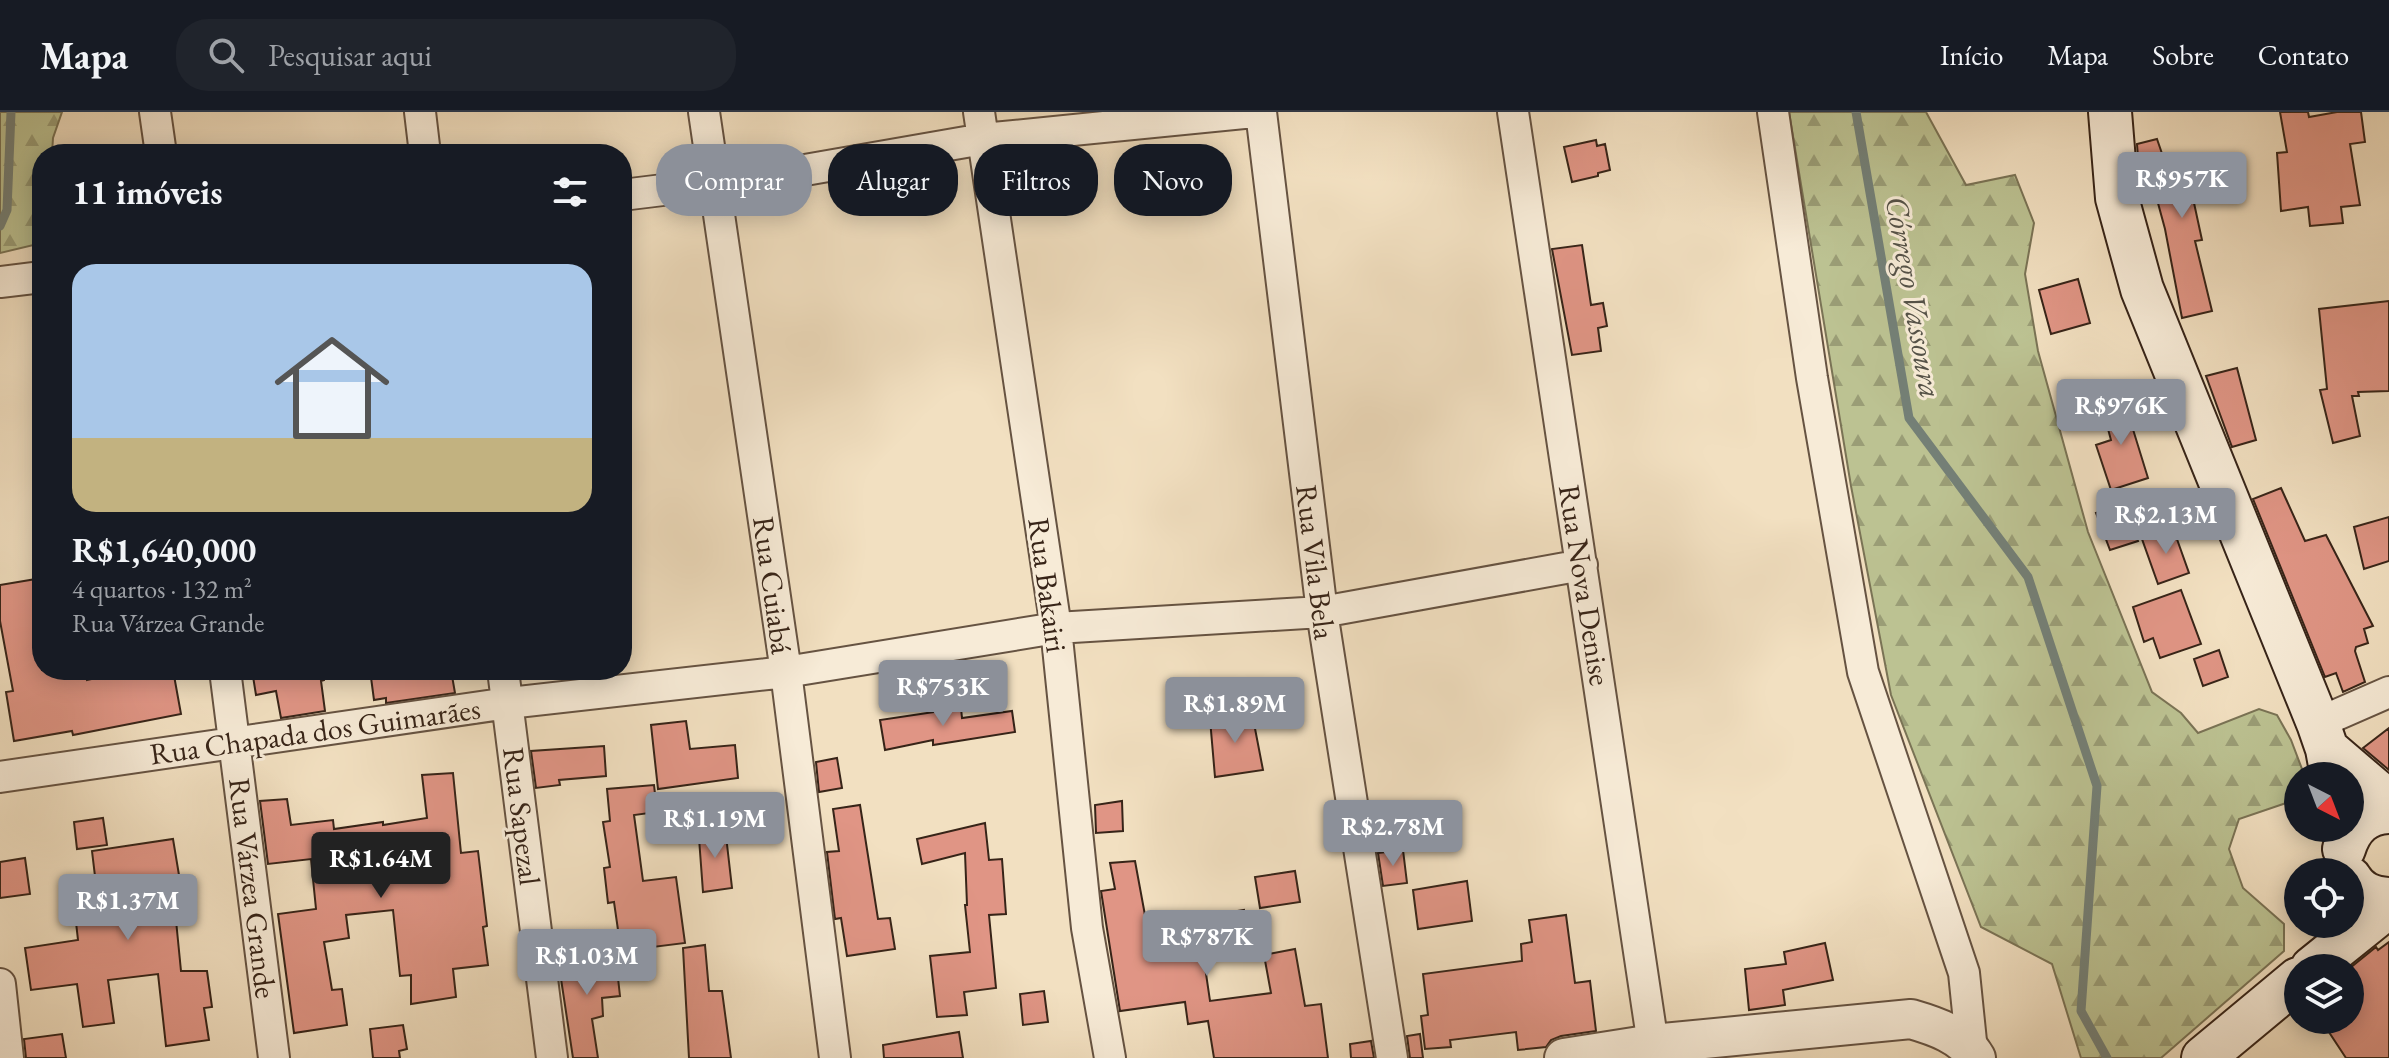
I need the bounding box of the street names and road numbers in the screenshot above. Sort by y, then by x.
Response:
street label: Rua Vila Bela [1287,482,1345,642]
street label: Rua Nova Denise [1550,482,1620,688]
street label: Rua Cuiabá [744,514,802,656]
street label: Rua Bakairi [1019,515,1077,655]
street label: Rua Chapada dos Guimarães [147,688,483,774]
street label: Rua Sapezal [494,745,550,887]
street label: Rua Várzea Grande [220,776,286,1000]

